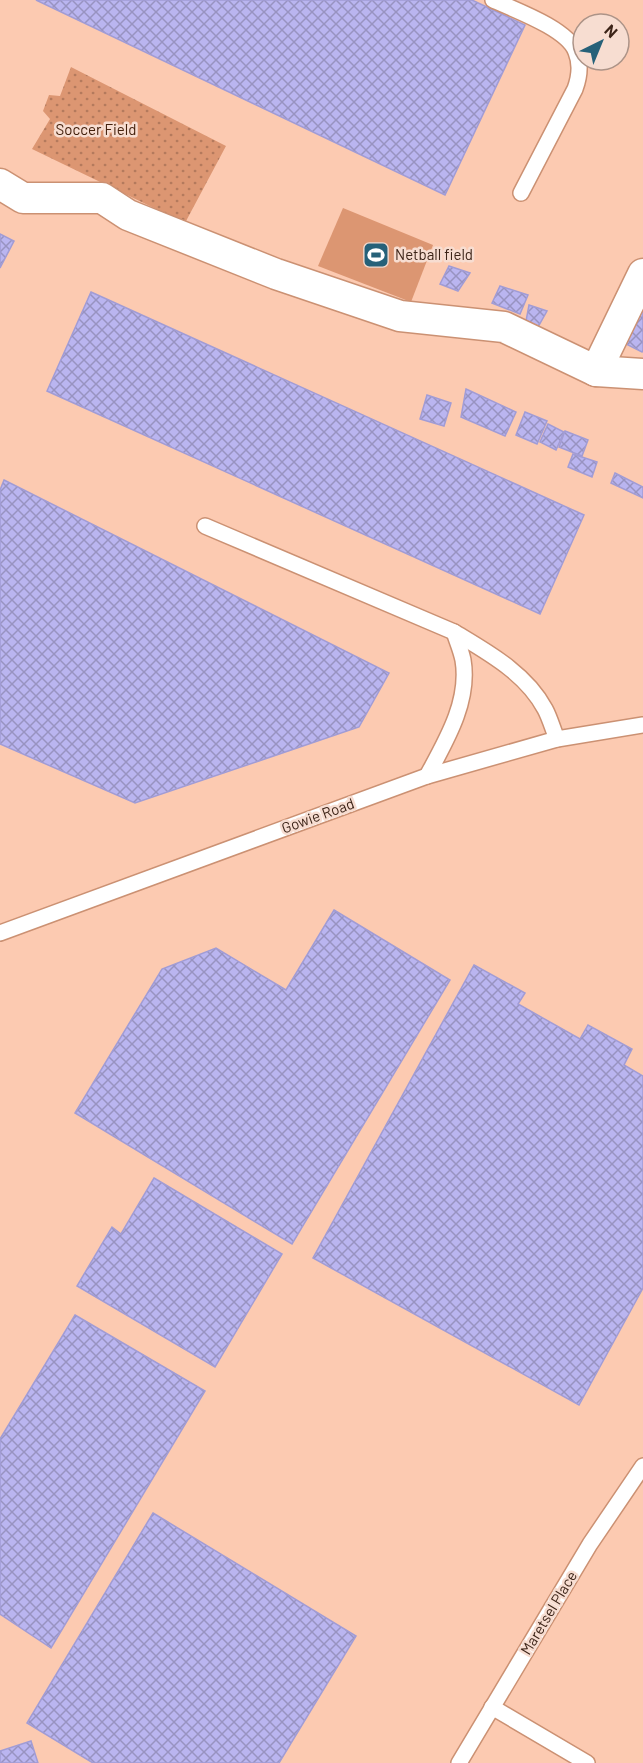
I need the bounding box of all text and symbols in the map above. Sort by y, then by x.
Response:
north arrow [571,12,631,72]
text: N [601,20,622,41]
park label: Soccer Field [56,120,136,138]
sports icon: Netball field [361,240,391,270]
place label: Netball field [395,245,473,263]
street label: Gowie Road [279,794,356,836]
street label: Maretsel Place [516,1567,580,1658]

